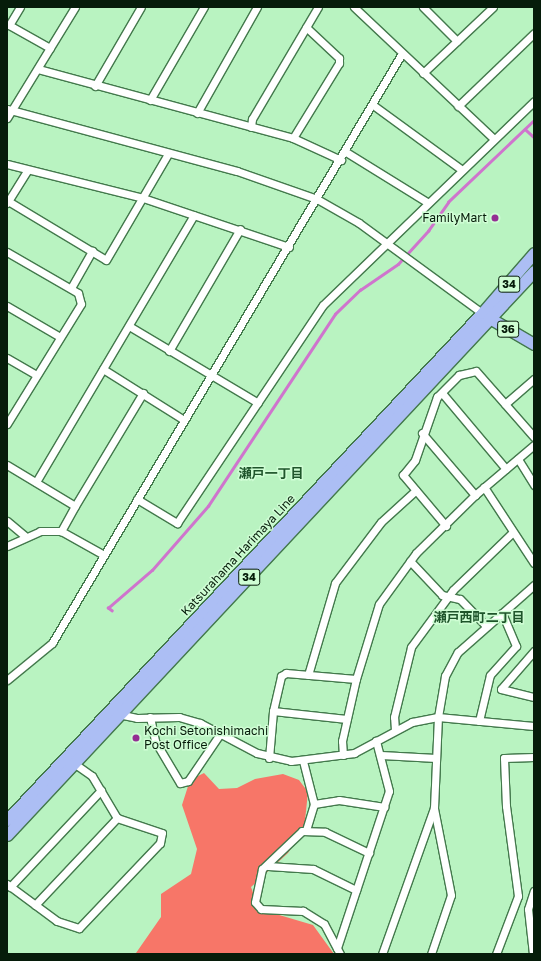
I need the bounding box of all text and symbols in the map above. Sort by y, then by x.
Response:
place label: FamilyMart [422,211,487,225]
marker: FamilyMart [490,213,500,223]
road number: 34 [498,275,520,293]
road number: 36 [497,320,519,338]
district label: 瀬戸一丁目 [239,465,303,481]
street label: Katsurahama Harimaya Line [178,491,298,619]
road number: 34 [238,568,260,586]
district label: 瀬戸西町二丁目 [434,609,524,625]
place label: Kochi Setonishimachi Post Office [144,724,268,752]
marker: Kochi Setonishimachi Post Office [131,733,141,743]

